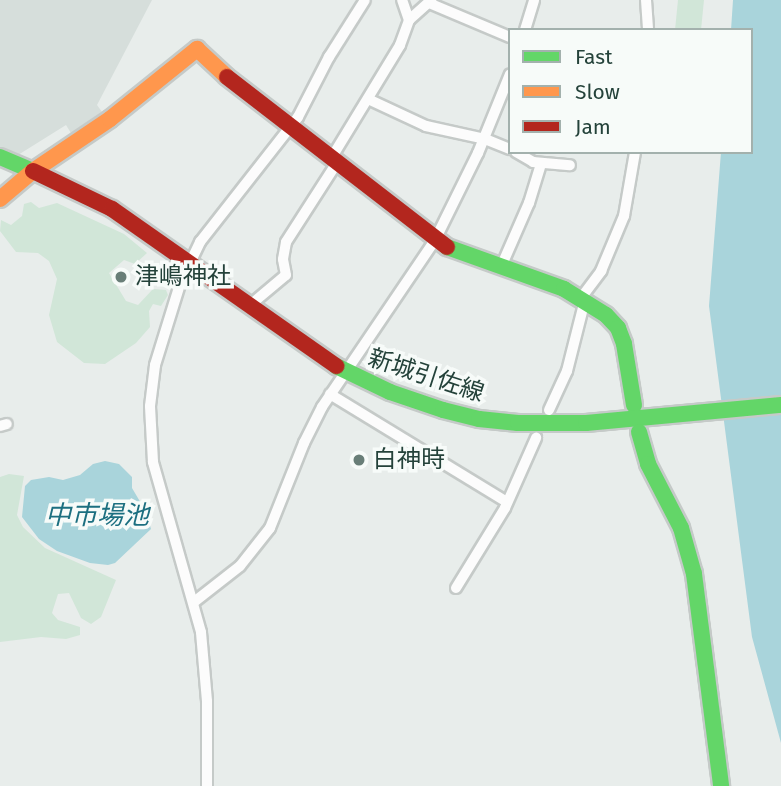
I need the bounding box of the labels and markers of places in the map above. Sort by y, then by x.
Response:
place label: 津嶋神社 [135,263,231,291]
marker: 津嶋神社 [113,269,129,285]
place label: 白神時 [373,446,445,474]
marker: 白神時 [351,452,367,468]

